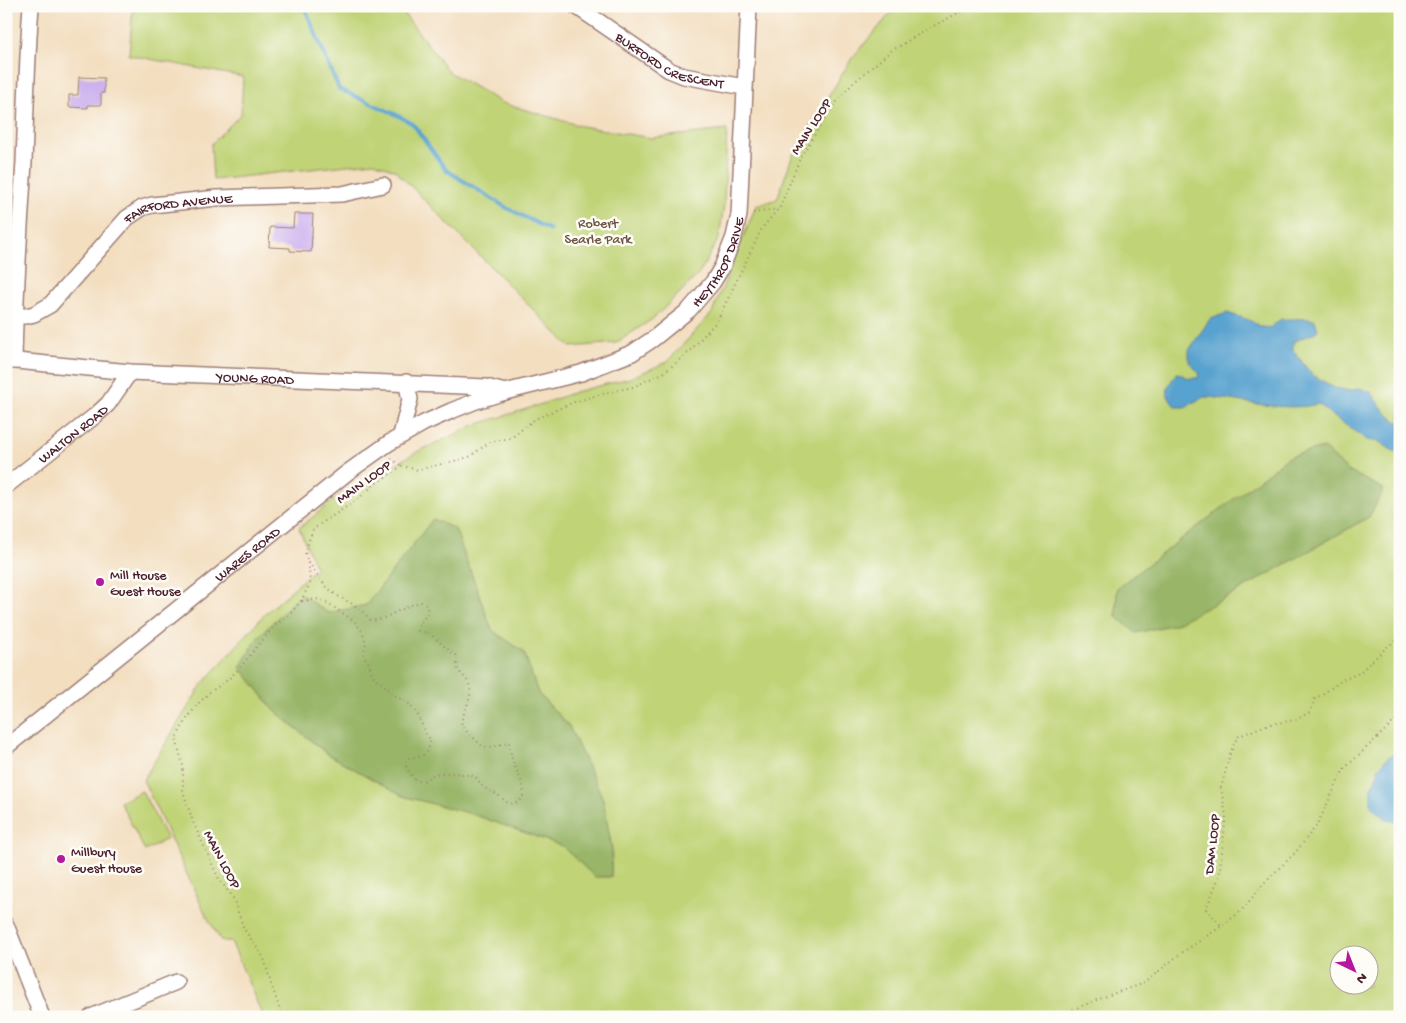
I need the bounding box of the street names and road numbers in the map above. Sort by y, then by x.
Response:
street label: BURFORD CRESCENT [611,29,725,94]
street label: MAIN LOOP [788,96,837,159]
street label: FAIRFORD AVENUE [120,191,234,229]
street label: HEYTHROP DRIVE [689,215,750,312]
street label: YOUNG ROAD [214,370,295,390]
street label: WALTON ROAD [36,401,113,468]
street label: MAIN LOOP [334,457,395,509]
street label: WARES ROAD [212,523,285,587]
street label: DAM LOOP [1202,813,1225,876]
street label: MAIN LOOP [198,828,243,892]

